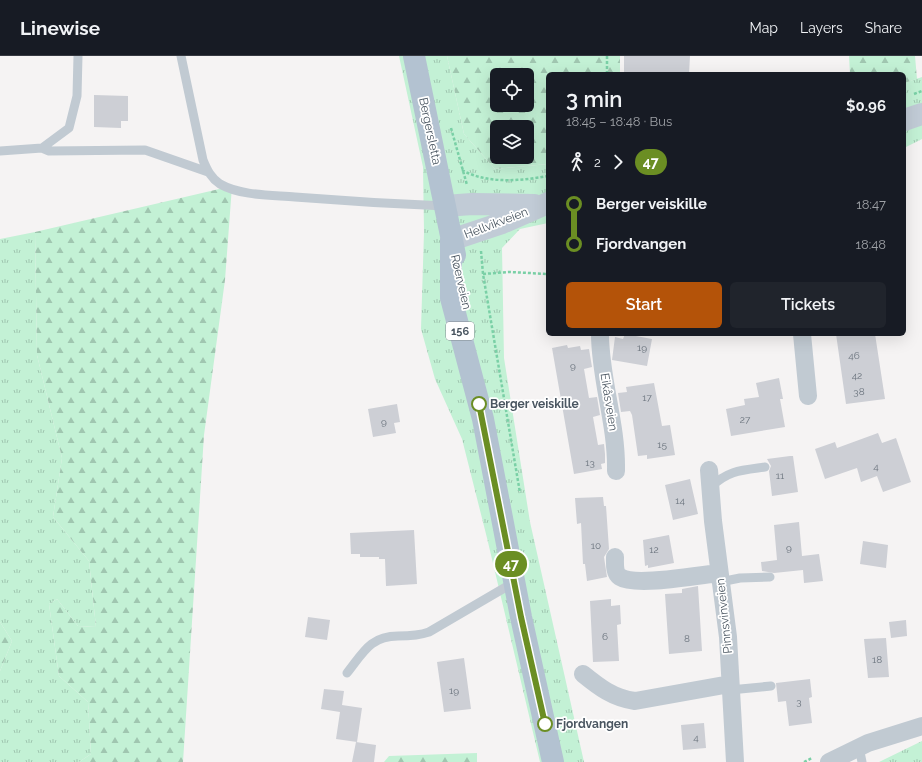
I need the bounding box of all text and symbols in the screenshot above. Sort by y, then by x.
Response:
text: Linewise [20,17,100,39]
text: Map [750,20,778,36]
text: Layers [800,20,843,36]
text: Share [865,20,902,36]
map controls [490,68,534,164]
button: locate [490,68,534,112]
text: 3 min [566,86,622,112]
street label: Bergersletta [416,96,444,166]
text: $0.96 [846,97,886,115]
text: 18:45 – 18:48 · Bus [566,114,672,129]
button: layers [490,120,534,164]
icon: walk [566,151,588,173]
icon: forward [607,151,629,173]
text: 47 [643,154,659,170]
text: 2 [594,155,601,170]
text: Berger veiskille [596,195,707,213]
text: 18:47 [856,197,886,212]
street label: Hellvikveien [462,204,530,242]
text: Fjordvangen [596,235,686,253]
text: 18:48 [855,237,886,252]
street label: Røerveien [448,253,474,311]
button: Start [566,282,722,328]
button: Tickets [730,282,886,328]
road number: 156 [446,322,474,340]
house number: 19 [637,342,647,353]
house number: 46 [848,350,860,361]
house number: 9 [570,360,576,371]
house number: 42 [852,370,862,381]
street label: Eikåsveien [598,372,620,432]
house number: 38 [853,386,865,397]
house number: 17 [642,392,652,403]
marker: Berger veiskille [471,396,487,412]
place label: Berger veiskille [490,397,579,411]
house number: 27 [740,414,751,425]
house number: 9 [381,416,387,427]
house number: 15 [657,439,667,450]
house number: 13 [585,457,595,468]
house number: 4 [873,461,879,472]
house number: 11 [776,470,785,481]
house number: 14 [675,495,685,506]
house number: 10 [591,540,601,551]
house number: 9 [786,542,792,553]
house number: 12 [649,544,659,555]
line badge: 47 [493,551,529,577]
text: 47 [503,556,519,572]
street label: Pinnsvinveien [713,578,735,654]
house number: 6 [602,631,608,642]
house number: 8 [684,633,690,644]
house number: 18 [872,654,882,665]
house number: 19 [449,685,459,696]
house number: 3 [796,696,802,707]
marker: Fjordvangen [537,716,553,732]
place label: Fjordvangen [556,717,628,731]
house number: 4 [693,732,699,743]

